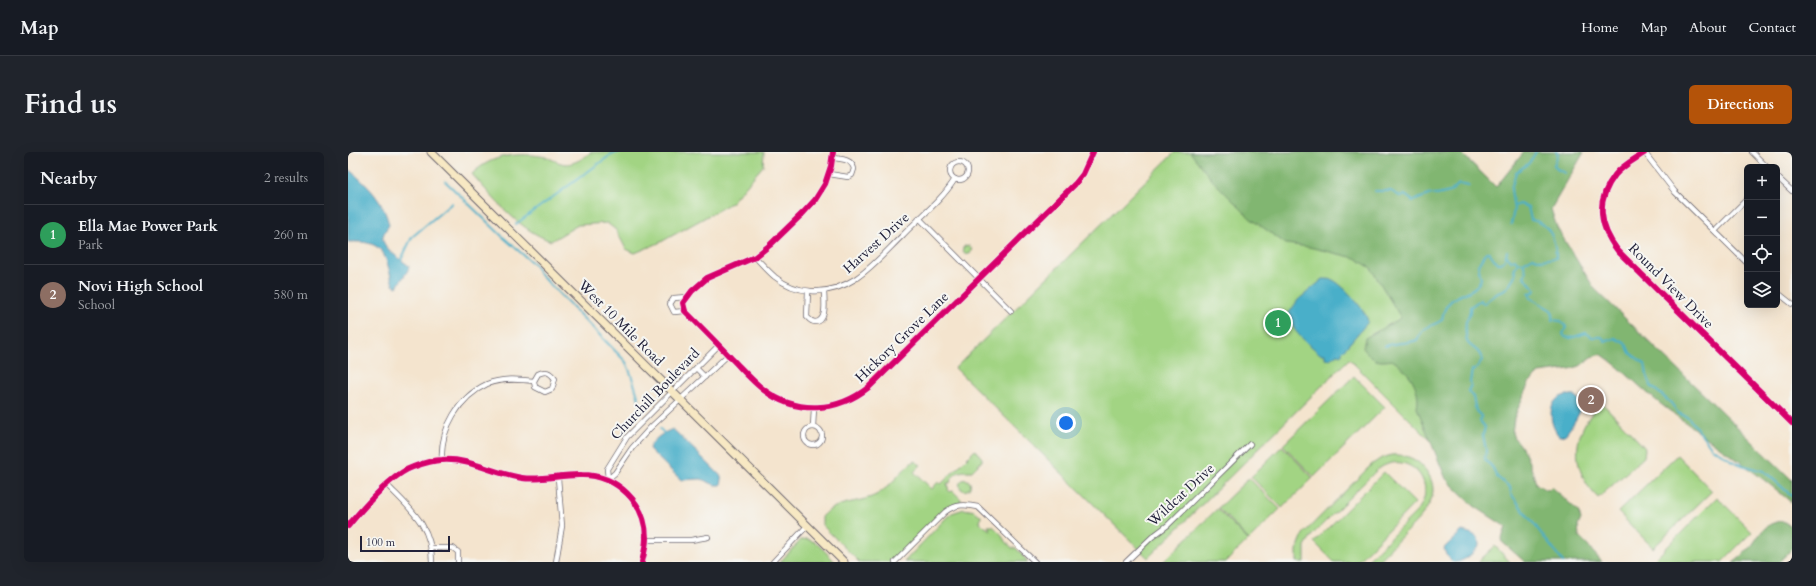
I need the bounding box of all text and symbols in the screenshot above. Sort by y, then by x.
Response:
text: Map [20,15,59,41]
text: Home [1581,18,1619,37]
text: Map [1641,18,1667,37]
text: About [1689,18,1726,37]
text: Contact [1748,18,1796,37]
text: Find us [24,85,117,123]
button: Directions [1689,85,1792,124]
map controls [1744,164,1780,308]
button: + [1744,164,1780,200]
text: Nearby [40,167,97,190]
text: 2 results [264,169,308,187]
button: − [1744,200,1780,236]
street label: Harvest Drive [839,208,913,278]
text: Ella Mae Power Park [78,216,218,236]
text: 1 [50,226,56,244]
text: 260 m [274,226,308,244]
text: Park [78,236,103,254]
button: locate [1744,236,1780,272]
street label: Round View Drive [1624,239,1718,333]
button: layers [1744,272,1780,308]
street label: West 10 Mile Road [573,275,669,371]
text: Novi High School [78,276,203,296]
text: 2 [50,286,56,304]
text: 580 m [274,286,308,304]
street label: Hickory Grove Lane [851,287,953,387]
text: School [78,296,115,314]
pin: 1 [1265,308,1291,338]
street label: Churchill Boulevard [606,344,704,444]
pin: 2 [1578,385,1604,415]
your location [1056,413,1076,433]
street label: Wildcat Drive [1143,459,1219,532]
scale bar [360,534,450,553]
text: 100 m [366,535,395,550]

